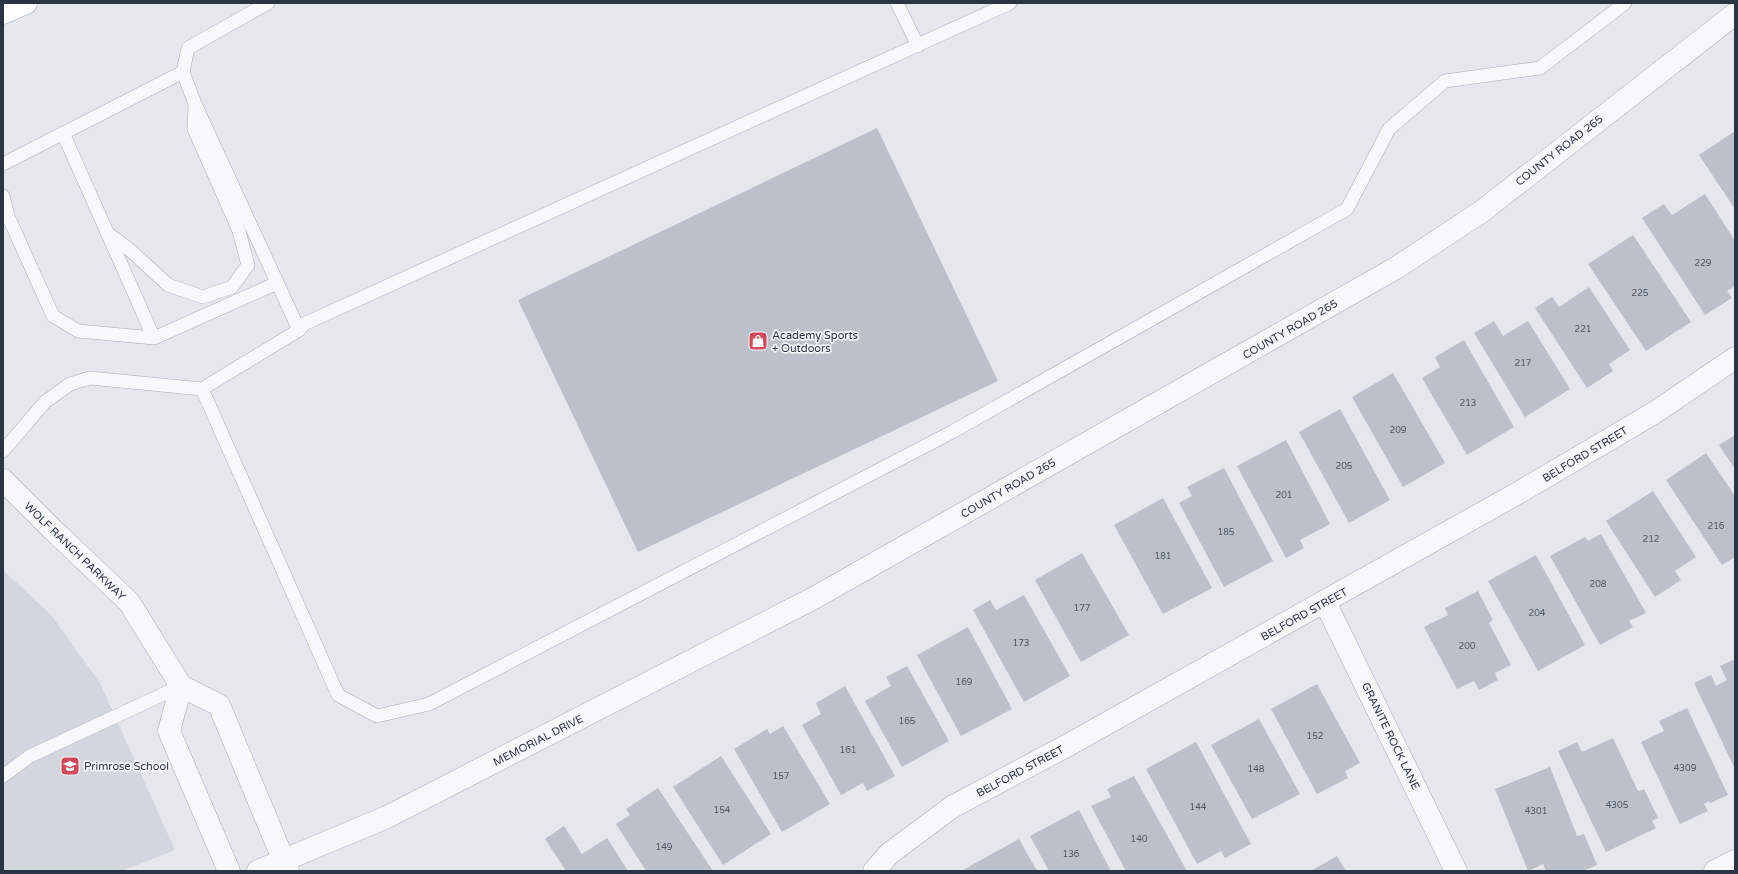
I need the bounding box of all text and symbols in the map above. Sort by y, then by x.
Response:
street label: COUNTY ROAD 265 [1513,112,1606,189]
house number: 229 [1695,258,1712,269]
house number: 225 [1632,288,1649,299]
street label: COUNTY ROAD 265 [1241,297,1340,362]
house number: 221 [1575,324,1591,335]
place label: Academy Sports + Outdoors [772,329,858,355]
shop icon: Academy Sports + Outdoors [747,330,769,352]
house number: 217 [1515,358,1532,369]
house number: 213 [1460,398,1476,409]
street label: BELFORD STREET [1540,424,1630,485]
house number: 209 [1390,425,1407,436]
street label: COUNTY ROAD 265 [959,456,1058,521]
house number: 205 [1336,461,1353,472]
house number: 201 [1276,490,1292,501]
street label: WOLF RANCH PARKWAY [21,500,128,603]
house number: 216 [1708,521,1725,532]
house number: 185 [1218,527,1235,538]
house number: 212 [1643,534,1659,545]
house number: 181 [1155,551,1171,562]
house number: 208 [1590,579,1607,590]
street label: BELFORD STREET [1259,585,1350,644]
house number: 177 [1074,603,1091,614]
house number: 204 [1529,608,1546,619]
house number: 173 [1013,638,1029,649]
house number: 200 [1459,641,1476,652]
house number: 169 [956,677,973,688]
street label: GRANITE ROCK LANE [1359,680,1422,792]
street label: MEMORIAL DRIVE [491,712,585,769]
house number: 165 [899,716,916,727]
house number: 152 [1307,731,1323,742]
street label: BELFORD STREET [974,743,1066,800]
house number: 161 [840,745,856,756]
school or university icon: Primrose School [59,755,81,777]
place label: Primrose School [84,760,169,773]
house number: 4309 [1674,763,1697,774]
house number: 148 [1248,764,1265,775]
house number: 157 [773,771,790,782]
house number: 4305 [1606,800,1629,811]
house number: 144 [1190,802,1207,813]
house number: 154 [714,805,731,816]
house number: 4301 [1525,806,1547,817]
house number: 140 [1131,834,1148,845]
house number: 149 [656,842,673,853]
house number: 136 [1063,849,1080,860]

